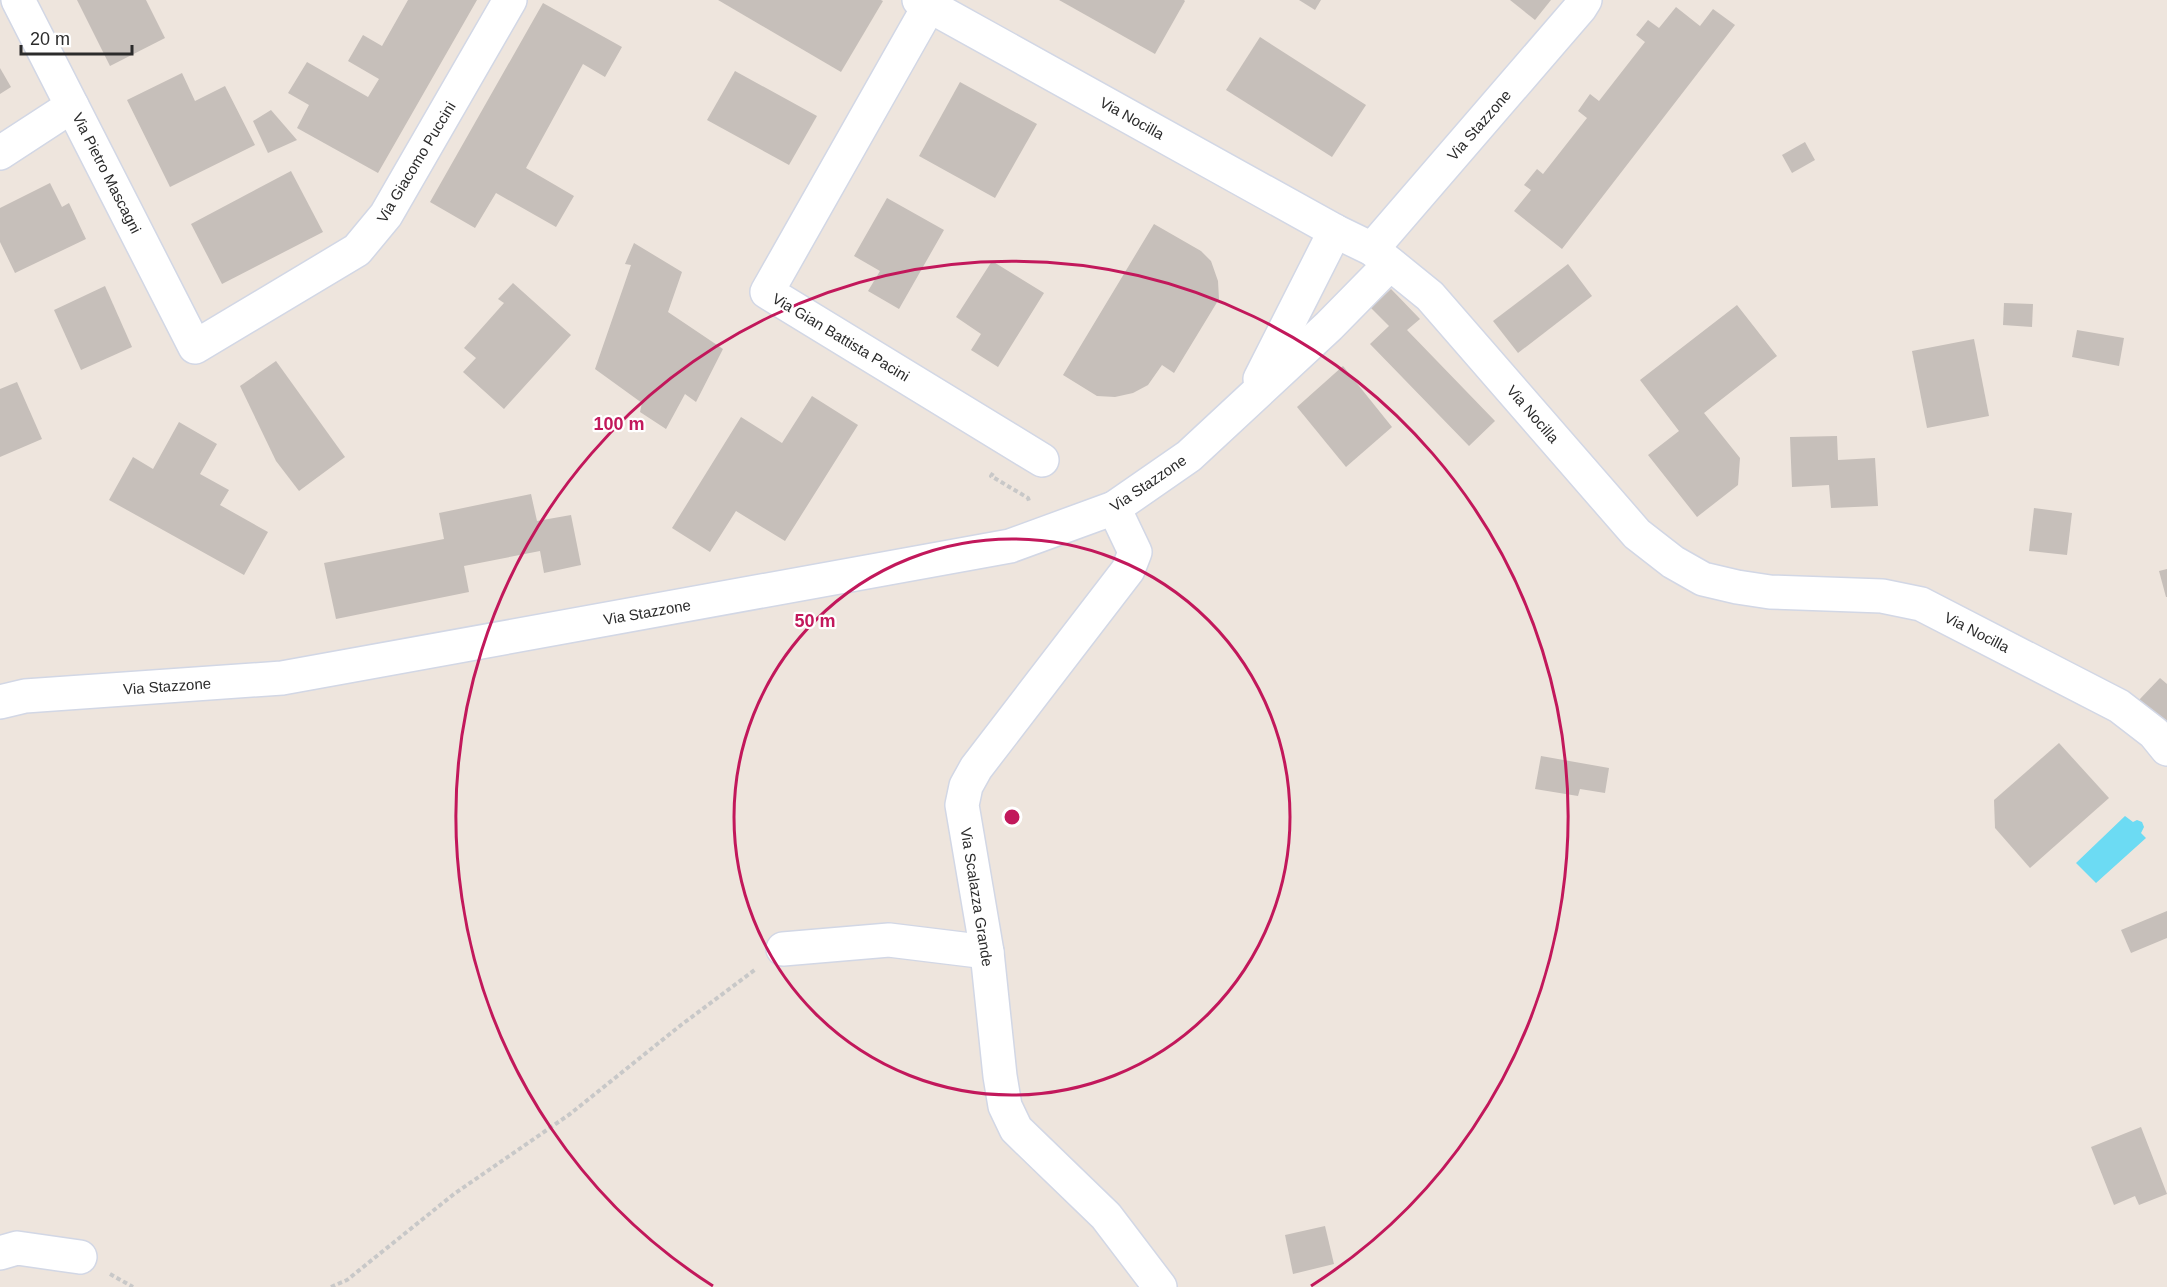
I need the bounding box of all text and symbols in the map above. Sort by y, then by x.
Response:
scale bar [21,18,132,56]
text: 20 m [30,29,70,49]
street label: Via Stazzone [1444,86,1514,164]
street label: Via Nocilla [1097,93,1168,143]
street label: Via Giacomo Puccini [373,98,459,226]
street label: Via Pietro Mascagni [69,110,145,236]
street label: Via Gian Battista Pacini [770,289,912,385]
street label: Via Nocilla [1503,382,1563,447]
text: 100 m [593,414,645,434]
street label: Via Stazzone [1107,451,1189,515]
street label: Via Stazzone [602,596,692,628]
street label: Via Nocilla [1942,608,2013,656]
text: 50 m [794,611,836,631]
street label: Via Stazzone [122,674,212,698]
centre of rings [1002,807,1022,827]
street label: Via Scalazza Grande [958,826,996,968]

